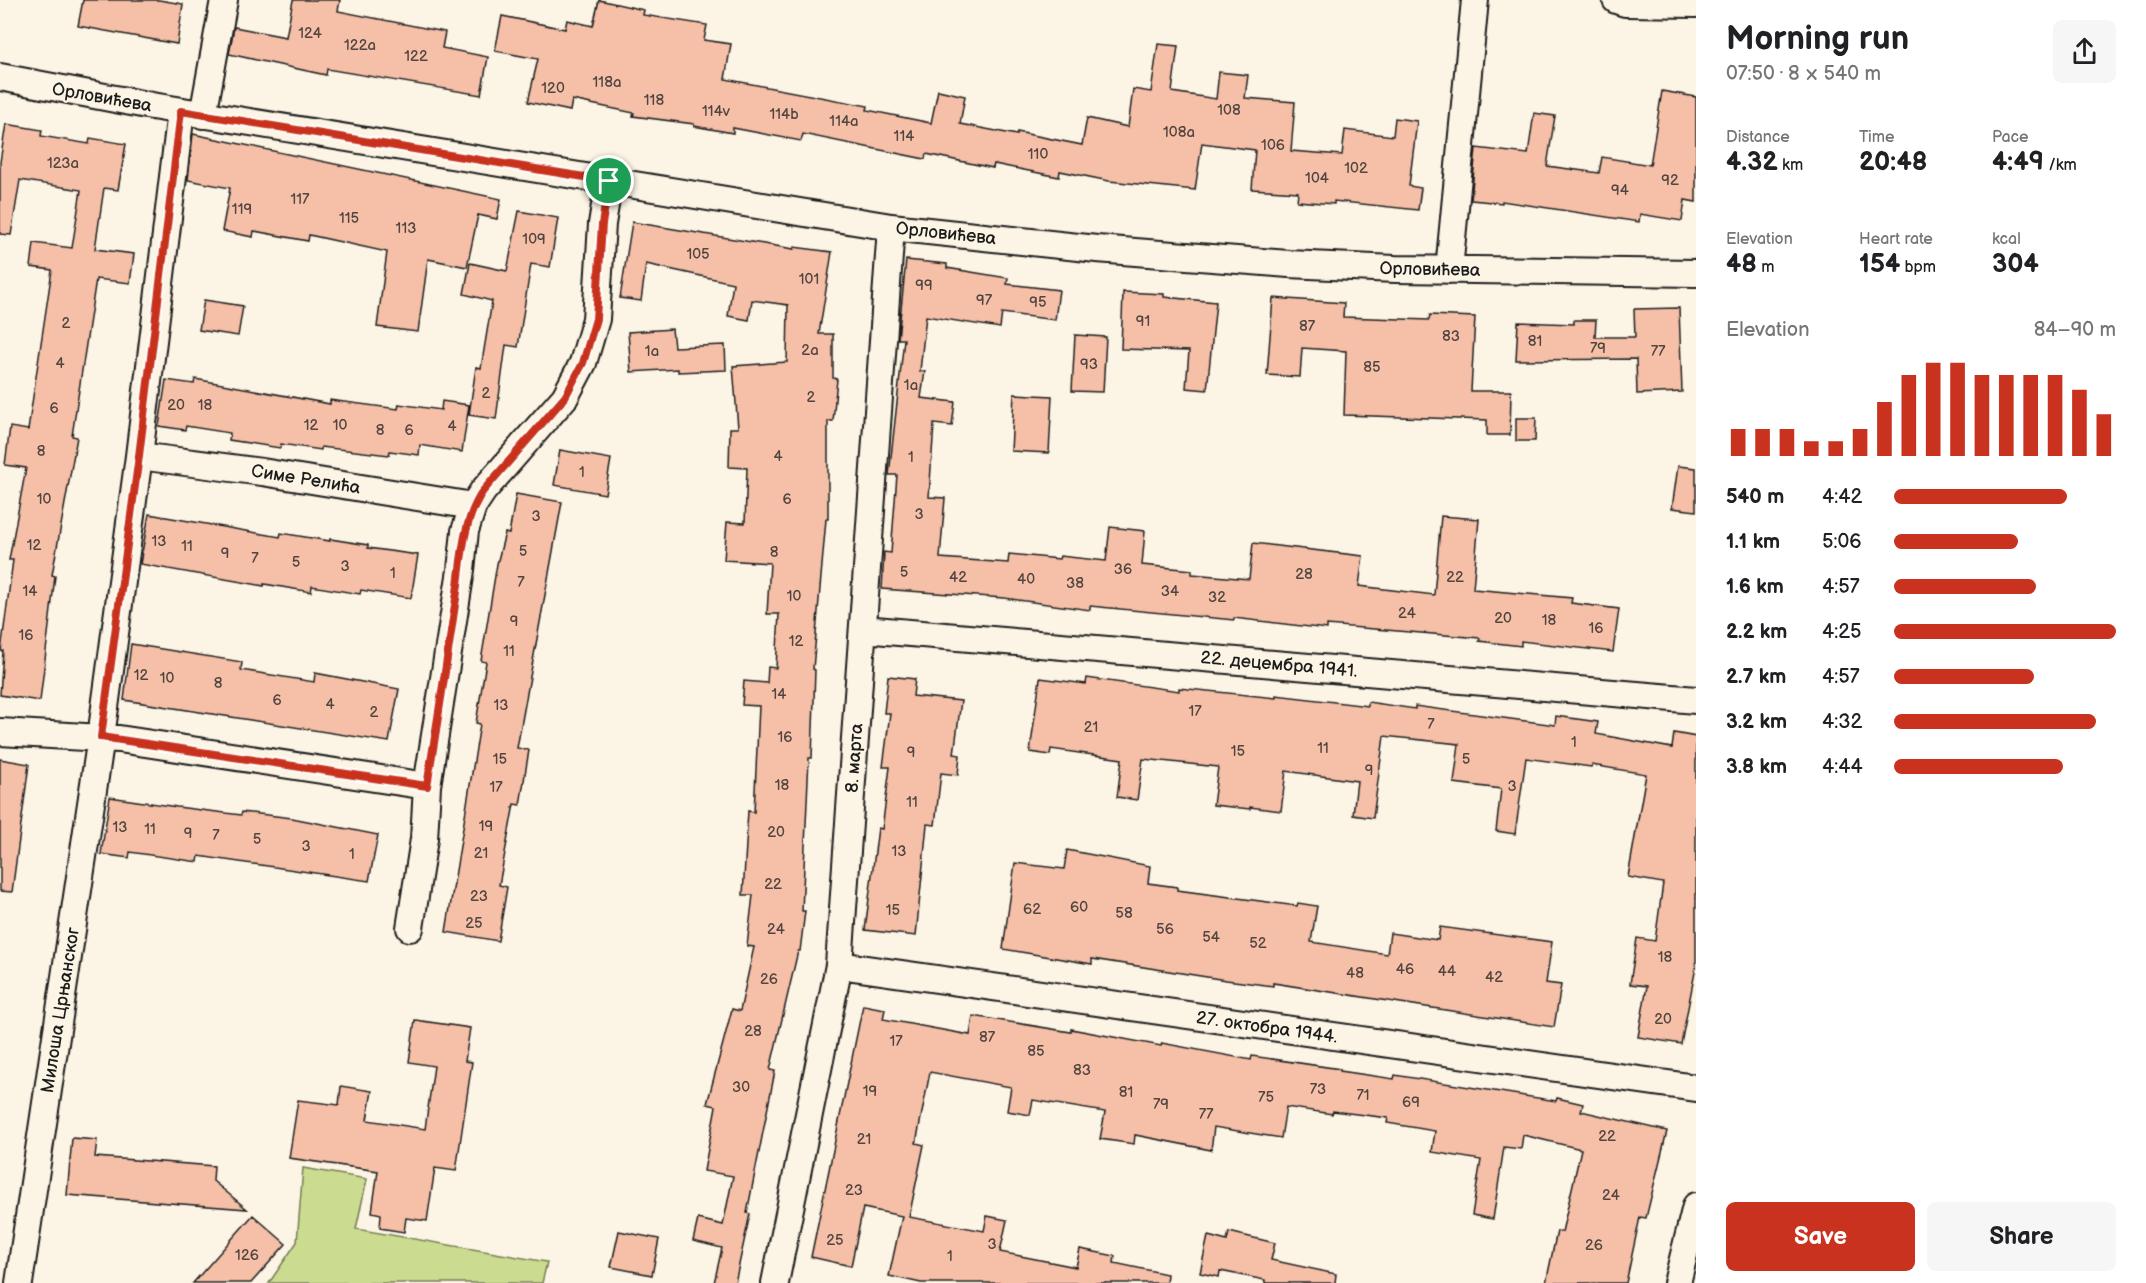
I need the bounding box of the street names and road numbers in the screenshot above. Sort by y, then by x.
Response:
street label: Орловићева [50,78,154,117]
street label: Орловићева [895,218,998,249]
street label: Орловићева [1379,258,1481,281]
street label: Симе Релића [250,460,362,499]
street label: 22. децембра 1941. [1200,647,1358,682]
street label: 8. марта [842,722,867,794]
street label: Милоша Црњанског [37,926,84,1094]
street label: 27. октобра 1944. [1195,1007,1339,1048]

